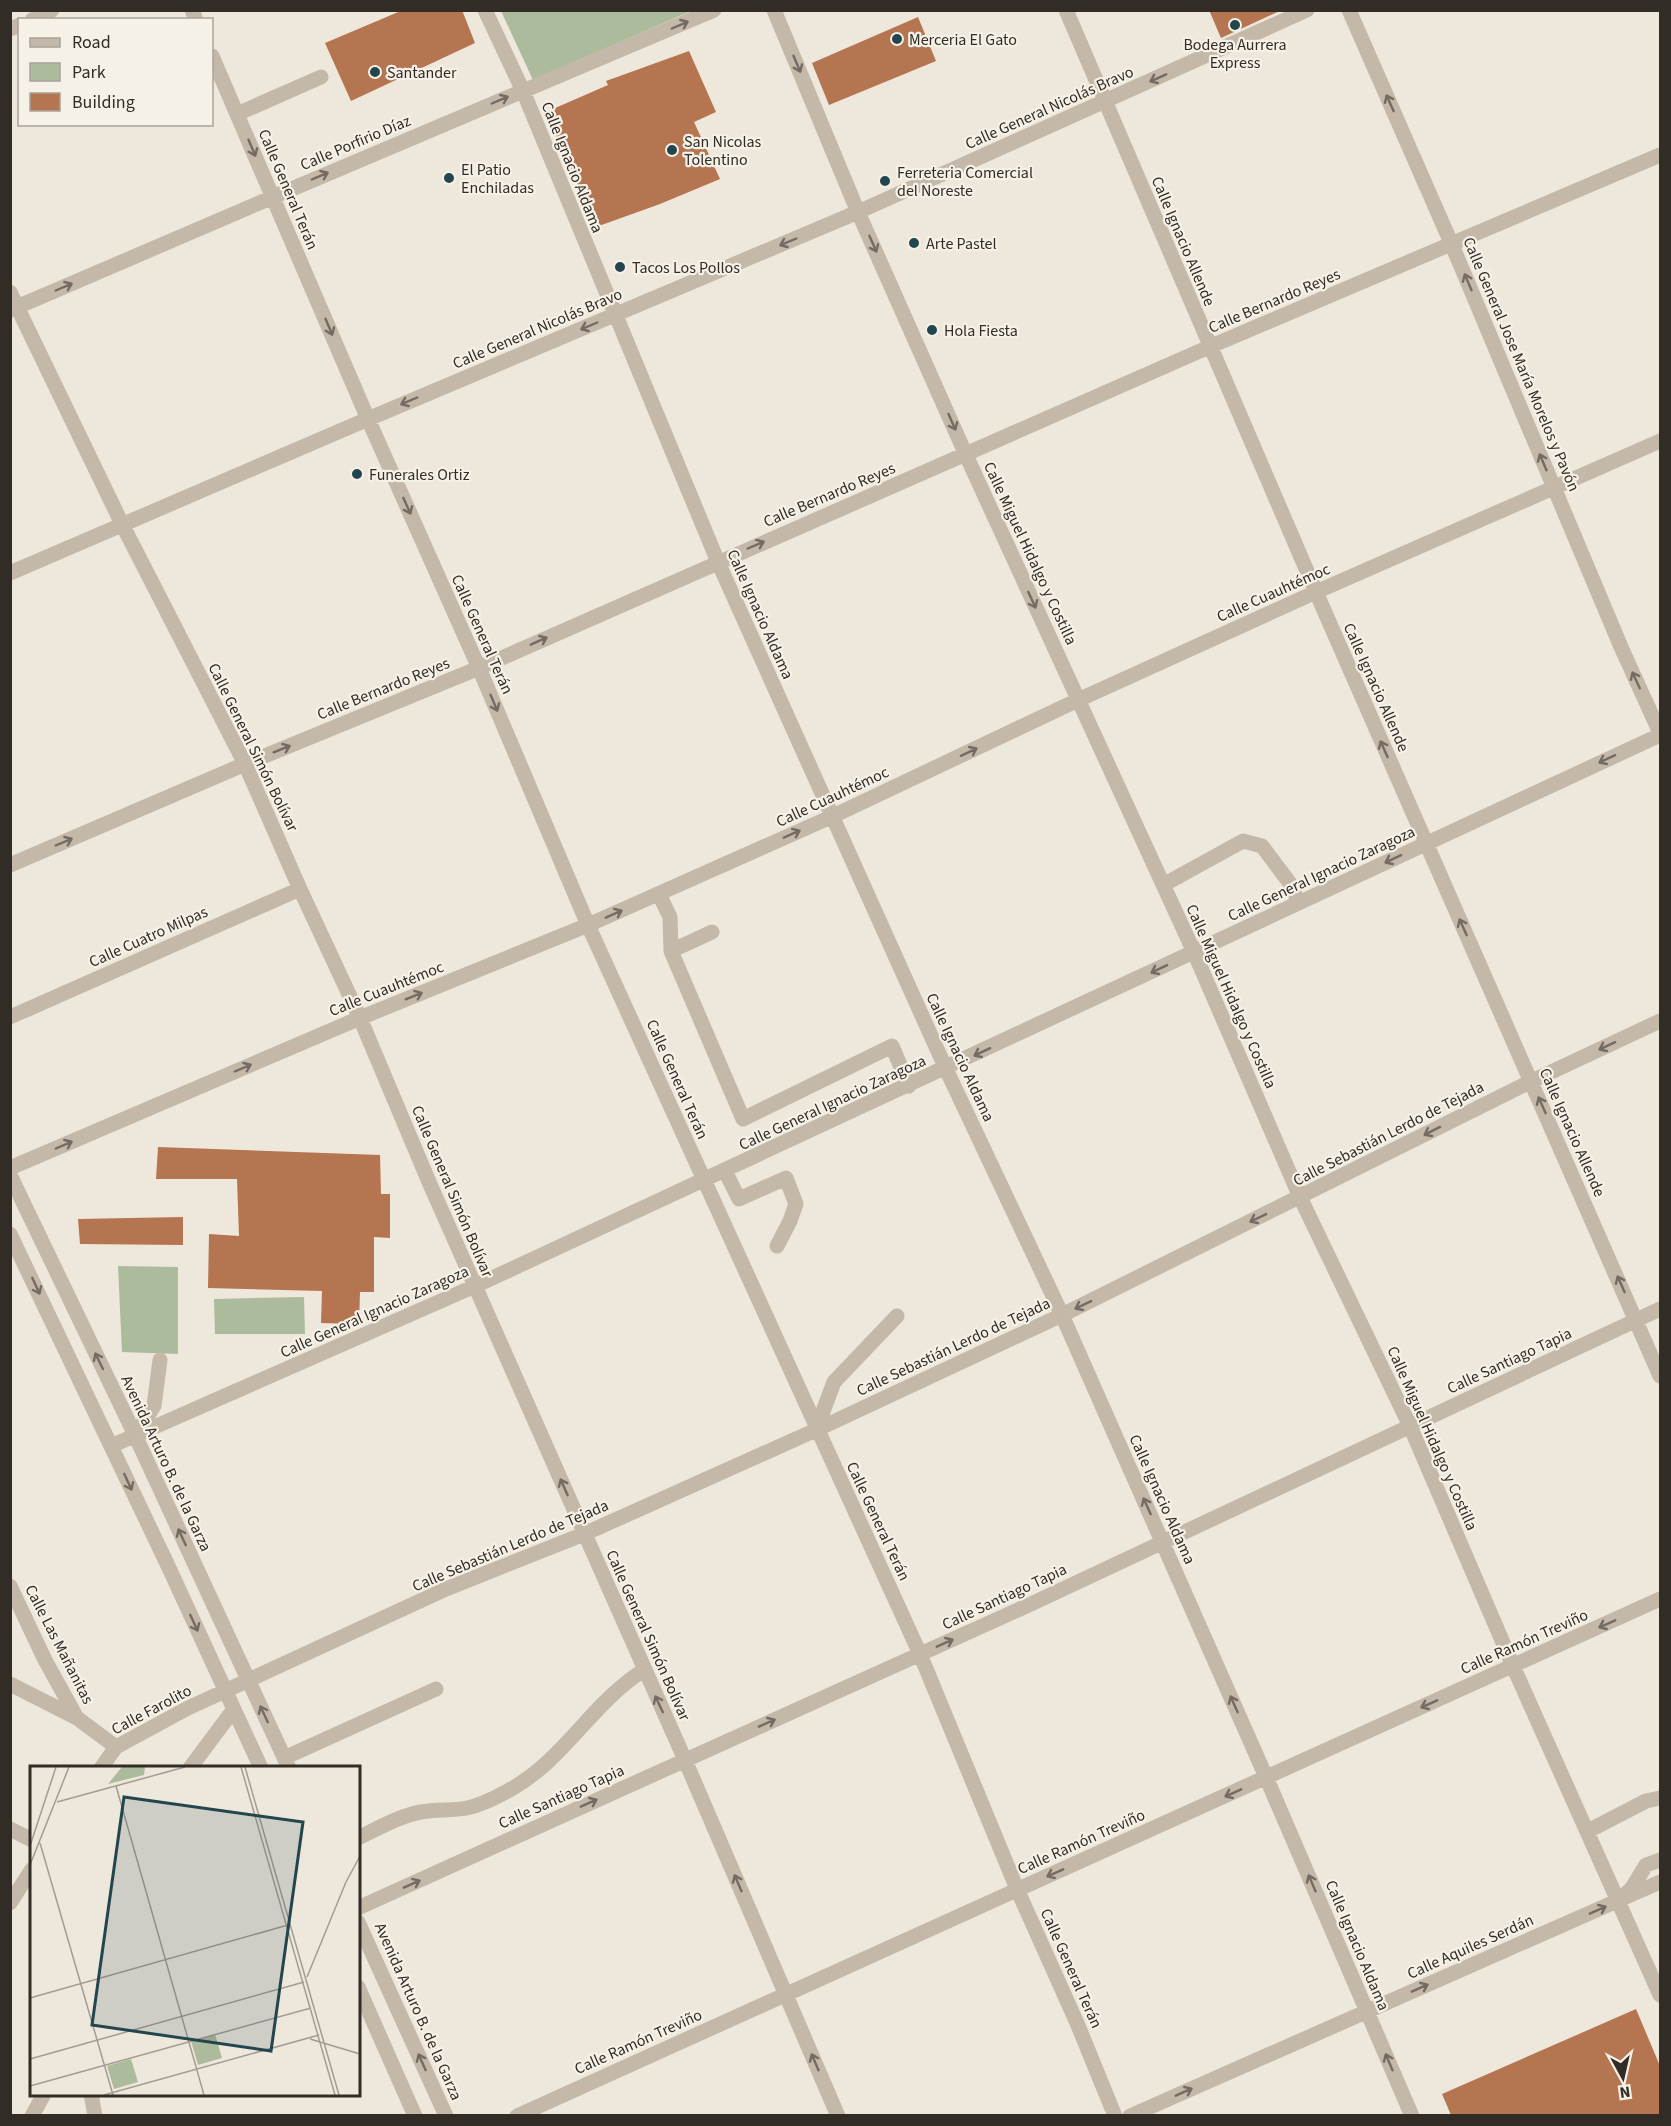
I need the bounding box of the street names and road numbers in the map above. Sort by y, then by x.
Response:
street label: Calle General Nicolás Bravo [962,61,1137,155]
street label: Calle Ignacio Aldama [536,98,608,236]
street label: Calle Porfirio Díaz [297,110,414,176]
street label: Calle General Terán [253,126,323,253]
street label: Calle Ignacio Allende [1146,173,1220,310]
street label: Calle General Jose María Morelos y Pavón [1457,234,1585,495]
street label: Calle Bernardo Reyes [1205,263,1344,339]
street label: Calle General Nicolás Bravo [449,283,626,375]
street label: Calle Bernardo Reyes [760,457,899,533]
street label: Calle Miguel Hidalgo y Costilla [978,458,1082,649]
street label: Calle Ignacio Aldama [722,546,799,683]
street label: Calle Cuauhtémoc [1213,558,1334,628]
street label: Calle General Terán [446,571,518,698]
street label: Calle Ignacio Allende [1338,619,1414,755]
street label: Calle Bernardo Reyes [314,652,453,726]
street label: Calle General Simón Bolívar [203,660,304,836]
street label: Calle Cuauhtémoc [772,761,892,833]
street label: Calle General Ignacio Zaragoza [1224,821,1419,927]
street label: Calle Cuatro Milpas [86,901,212,973]
street label: Calle Miguel Hidalgo y Costilla [1180,901,1282,1092]
street label: Calle Cuauhtémoc [326,956,447,1022]
street label: Calle Ignacio Aldama [921,989,1000,1125]
street label: Calle General Terán [641,1016,713,1143]
street label: Calle General Ignacio Zaragoza [735,1050,930,1156]
street label: Calle Ignacio Allende [1534,1064,1610,1200]
street label: Calle Sebastián Lerdo de Tejada [1289,1076,1488,1192]
street label: Calle General Simón Bolívar [406,1102,498,1281]
street label: Calle General Ignacio Zaragoza [277,1260,472,1364]
street label: Calle Sebastián Lerdo de Tejada [853,1292,1054,1402]
street label: Calle Santiago Tapia [1443,1322,1575,1399]
street label: Calle Miguel Hidalgo y Costilla [1381,1343,1483,1534]
street label: Avenida Arturo B. de la Garza [115,1372,217,1555]
street label: Calle Ignacio Aldama [1124,1431,1201,1568]
street label: Calle General Terán [841,1458,915,1585]
street label: Calle Sebastián Lerdo de Tejada [409,1494,612,1597]
street label: Calle General Simón Bolívar [600,1547,696,1725]
street label: Calle Santiago Tapia [938,1558,1070,1635]
street label: Calle Las Mañanitas [20,1581,99,1708]
street label: Calle Ramón Treviño [1457,1604,1592,1680]
street label: Calle Farolito [108,1680,195,1740]
street label: Calle Santiago Tapia [495,1759,628,1834]
street label: Calle Ramón Treviño [1014,1804,1149,1880]
street label: Calle Ignacio Aldama [1320,1877,1395,2014]
street label: Calle General Terán [1035,1905,1107,2032]
street label: Calle Aquiles Serdán [1404,1909,1537,1985]
street label: Avenida Arturo B. de la Garza [369,1919,467,2104]
street label: Calle Ramón Treviño [571,2004,706,2080]

